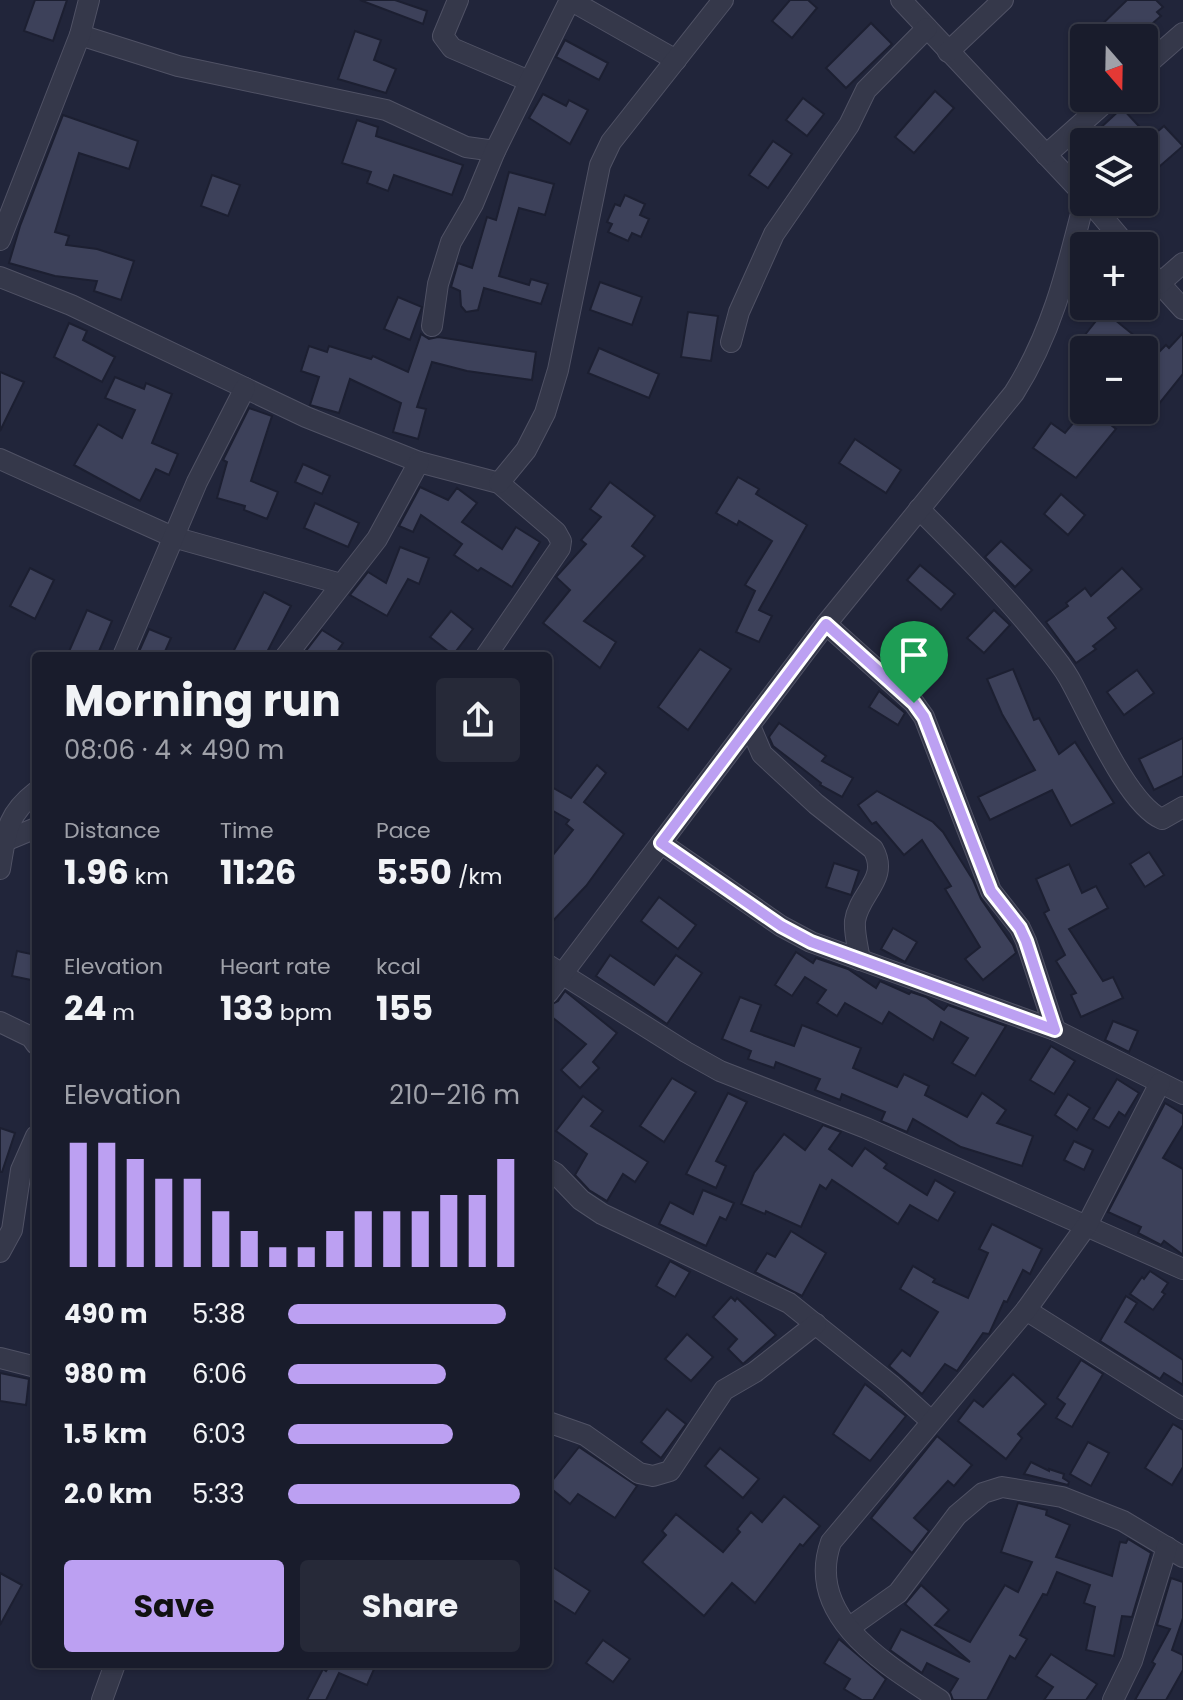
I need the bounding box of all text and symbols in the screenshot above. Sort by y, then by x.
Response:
north arrow [1070,24,1158,112]
map controls [1070,24,1158,424]
button: layers [1070,128,1158,216]
button: + [1070,232,1158,320]
button: − [1070,336,1158,424]
pin [880,621,948,703]
icon: arrive [892,633,936,677]
text: Morning run [64,670,341,731]
button: share [436,678,520,762]
text: 08:06 · 4 × 490 m [64,732,284,768]
text: Distance [64,815,160,846]
text: Time [220,815,274,846]
text: Pace [376,815,431,846]
text: 1.96 [64,848,129,896]
text: 11:26 [220,848,296,896]
text: 5:50 [376,848,452,896]
text: km [129,861,169,892]
text: /km [452,861,502,892]
text: Elevation [64,951,163,982]
text: Heart rate [220,951,331,982]
text: kcal [376,951,421,982]
text: 24 [64,984,106,1032]
text: 133 [220,984,274,1032]
text: 155 [376,984,433,1032]
text: m [106,997,135,1028]
text: bpm [274,997,332,1028]
text: Elevation [64,1077,181,1113]
text: 210–216 m [389,1077,520,1113]
text: 490 m [64,1296,148,1332]
text: 5:38 [192,1296,246,1332]
text: 980 m [64,1356,147,1392]
text: 6:06 [192,1356,247,1392]
text: 1.5 km [64,1416,147,1452]
text: 6:03 [192,1416,246,1452]
text: 2.0 km [64,1476,152,1512]
text: 5:33 [192,1476,245,1512]
button: Save [64,1560,284,1652]
button: Share [300,1560,520,1652]

